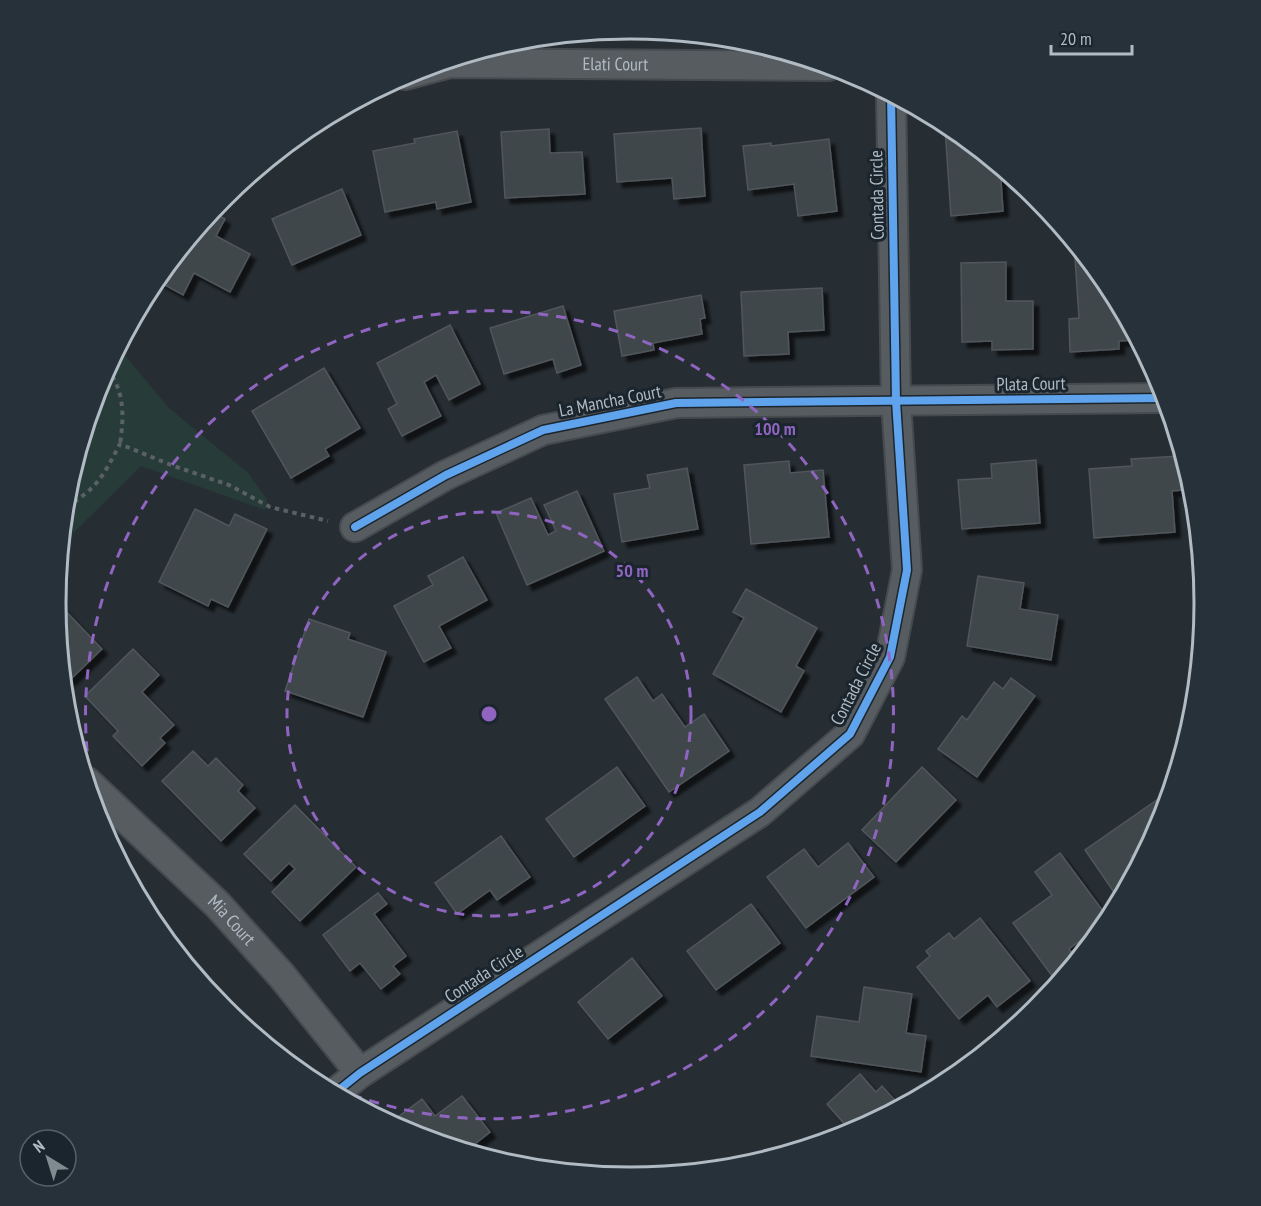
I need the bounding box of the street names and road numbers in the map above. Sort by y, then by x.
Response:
street label: Elati Court [583,52,648,76]
street label: Contada Circle [864,150,889,240]
street label: Plata Court [996,371,1066,396]
street label: La Mancha Court [557,379,663,422]
street label: Contada Circle [825,639,886,729]
street label: Mia Court [203,890,261,950]
street label: Contada Circle [440,940,528,1008]

